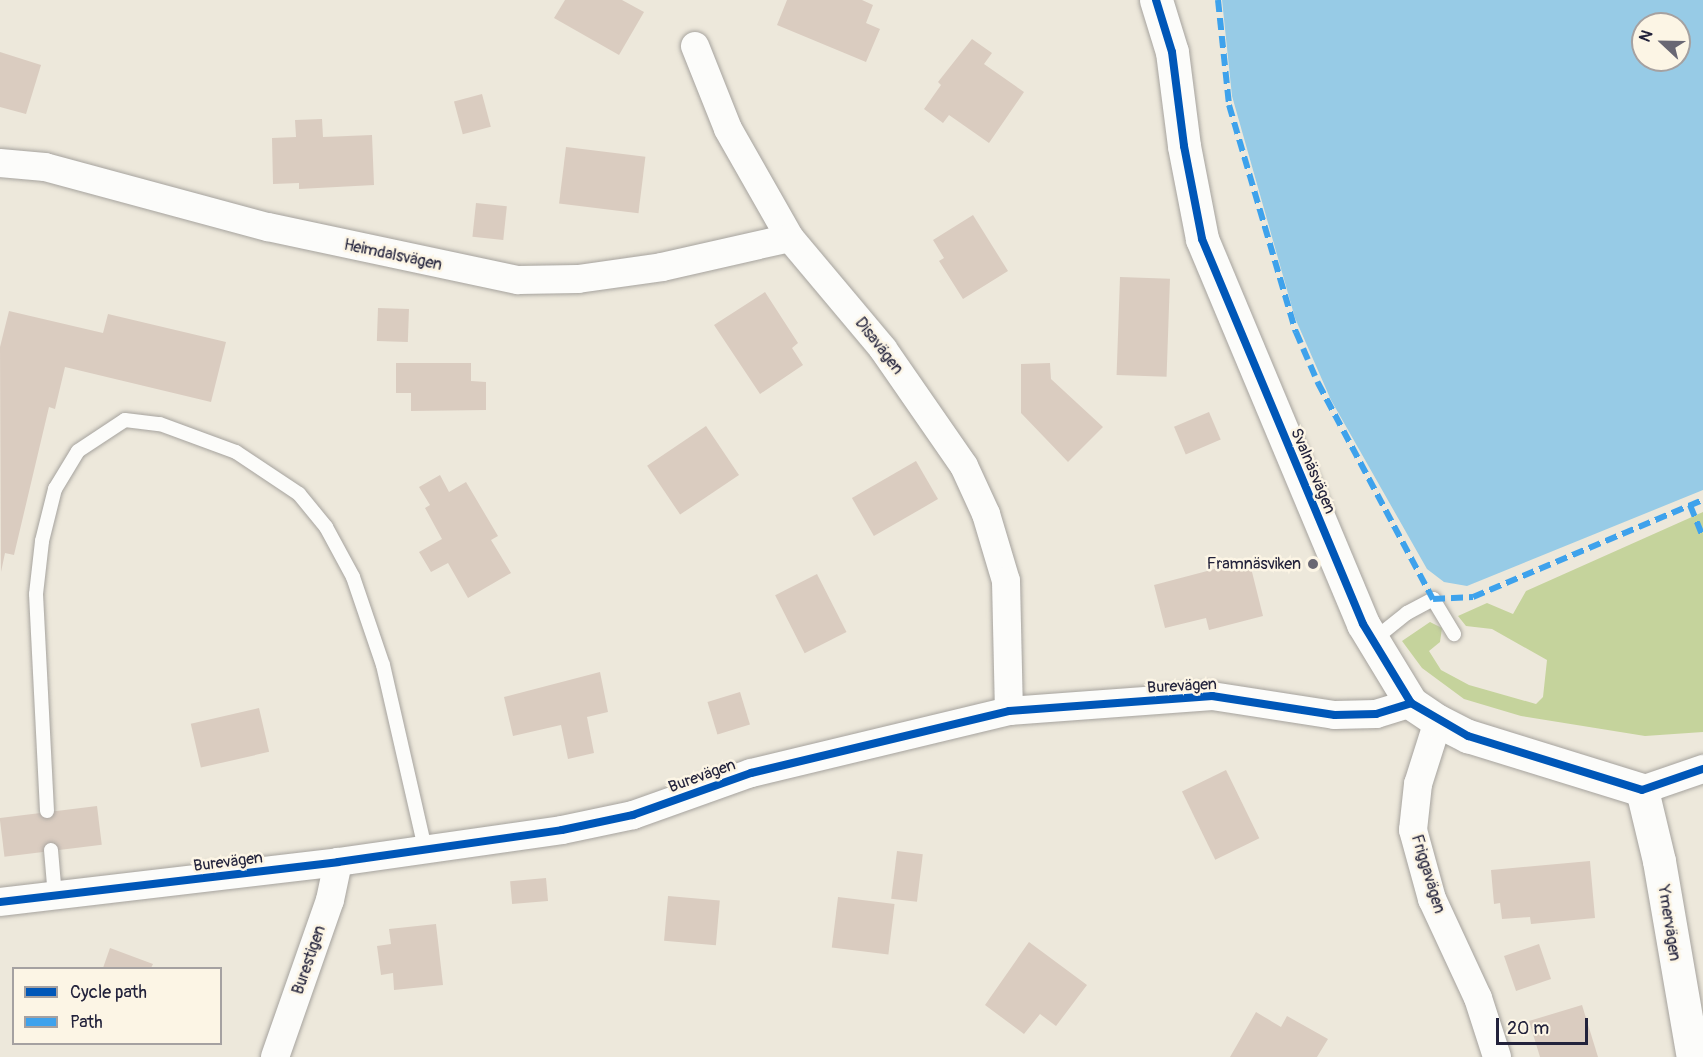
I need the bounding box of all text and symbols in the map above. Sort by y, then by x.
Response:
north arrow [1631,12,1691,72]
text: N [1635,27,1657,45]
street label: Heimdalsvägen [342,235,444,275]
street label: Disavägen [851,314,907,378]
street label: Svalnäsvägen [1286,425,1340,517]
place label: Framnäsviken [1207,554,1301,574]
marker: Framnäsviken [1306,557,1320,571]
street label: Burevägen [1147,675,1217,697]
street label: Burevägen [666,755,738,797]
street label: Friggavägen [1407,832,1449,916]
street label: Burevägen [192,848,264,876]
street label: Ymervägen [1654,884,1684,962]
street label: Burestigen [288,923,330,997]
legend [12,967,222,1045]
text: Cycle path [70,981,147,1004]
scale bar [1499,1006,1590,1044]
text: Path [70,1011,103,1034]
text: 20 m [1507,1017,1549,1040]

